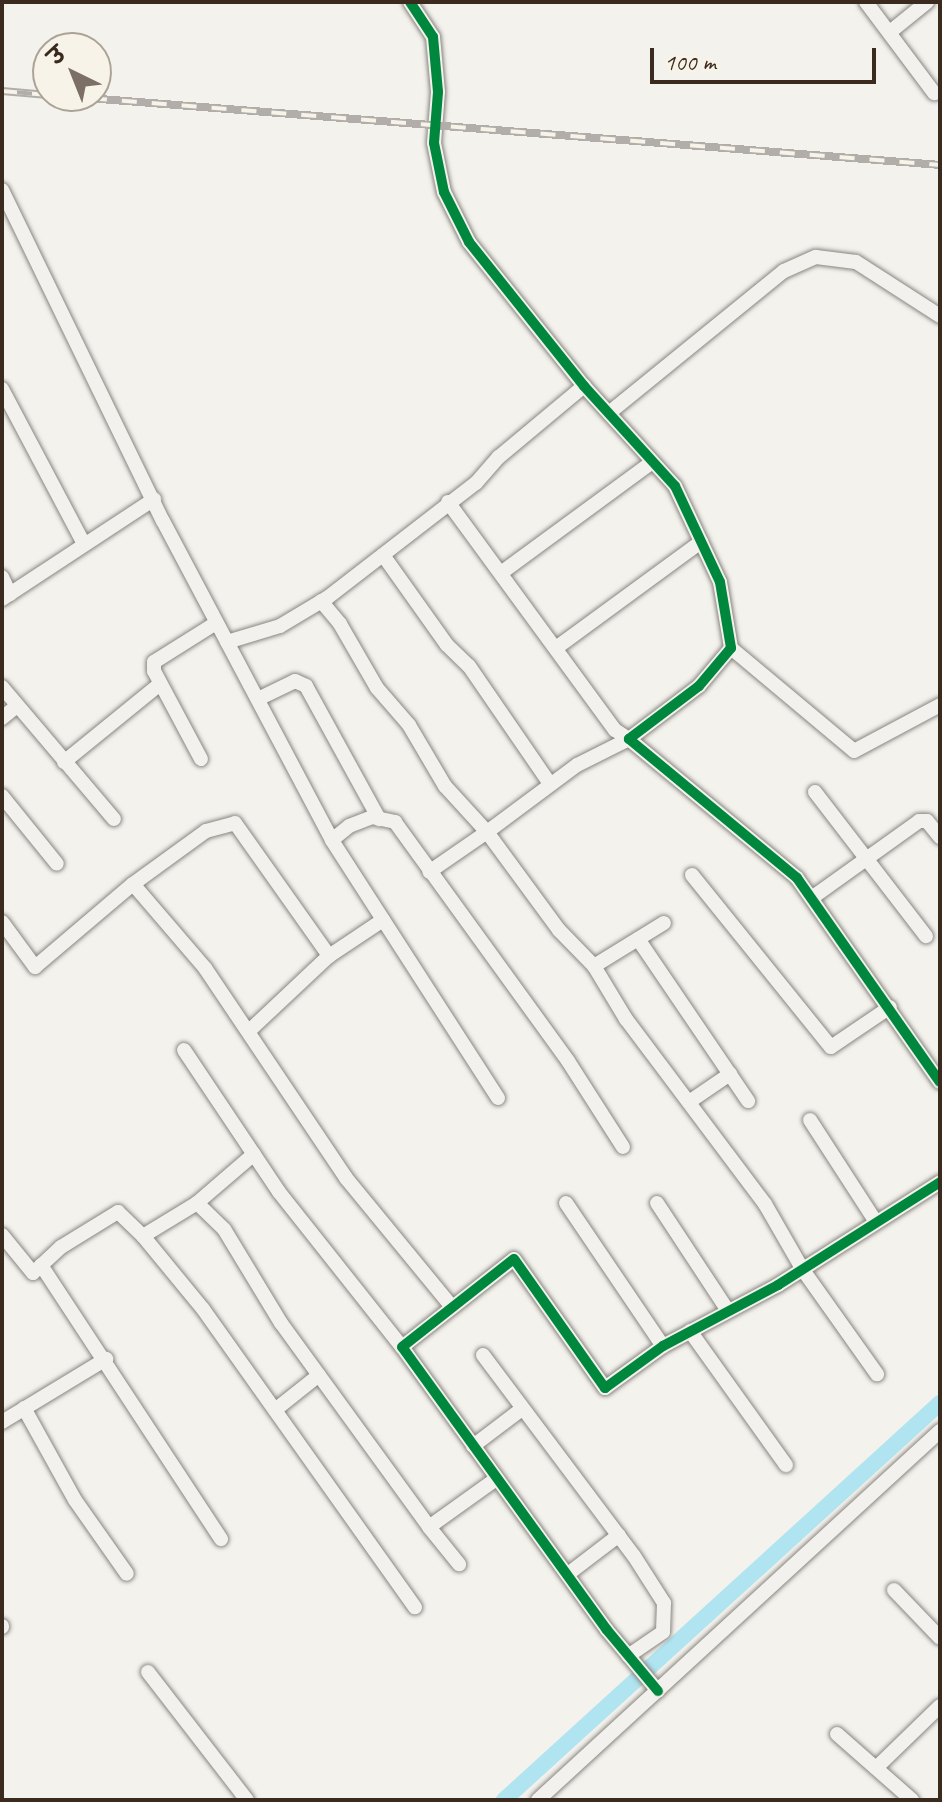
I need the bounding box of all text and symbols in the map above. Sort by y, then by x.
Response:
north arrow [32,32,112,112]
scale bar [654,32,880,82]
text: उ [42,41,72,71]
text: 100 m [664,47,716,77]

